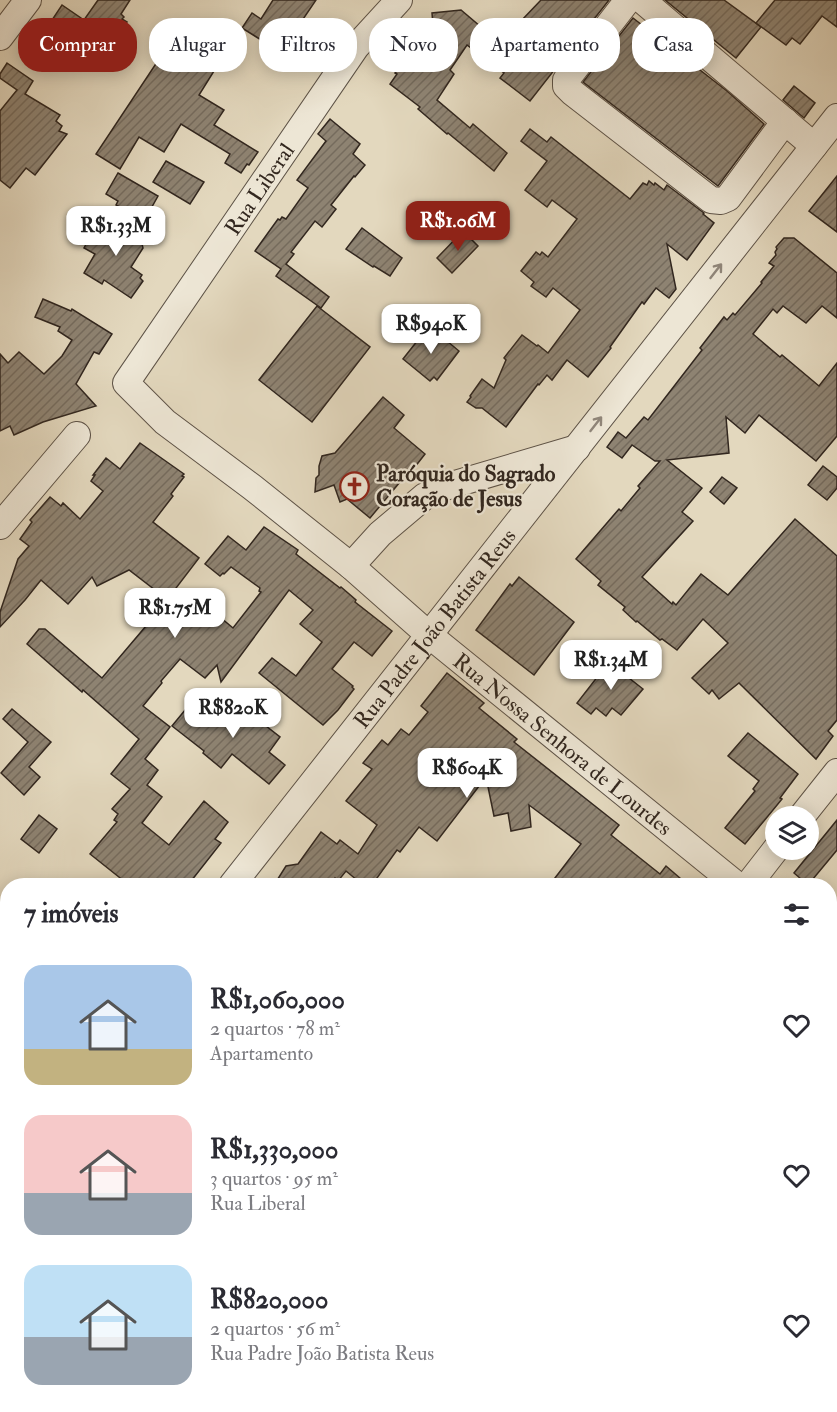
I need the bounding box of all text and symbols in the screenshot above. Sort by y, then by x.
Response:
chip: Comprar [18,18,137,72]
chip: Alugar [149,18,247,72]
chip: Filtros [259,18,357,72]
chip: Novo [369,18,458,72]
chip: Apartamento [470,18,620,72]
chip: Casa [632,18,714,72]
street label: Rua Liberal [219,138,301,241]
pin: R$1.06M [403,201,513,252]
pin: R$1.33M [61,206,171,257]
text: R$1.06M [420,208,496,233]
text: R$1.33M [80,213,152,238]
one-way arrow [710,263,723,279]
pin: R$940K [382,304,480,355]
text: R$940K [396,311,466,336]
one-way arrow [589,416,602,432]
place label: Paróquia do Sagrado Coração de Jesus [376,460,556,514]
church icon: Paróquia do Sagrado Coração de Jesus [339,470,371,502]
street label: Rua Padre João Batista Reus [348,523,522,734]
pin: R$1.75M [120,588,230,639]
text: R$1.75M [138,595,212,620]
pin: R$1.34M [556,640,666,691]
street label: Rua Nossa Senhora de Lourdes [447,647,678,842]
text: R$1.34M [574,647,648,672]
pin: R$820K [184,688,282,739]
text: R$820K [198,695,268,720]
pin: R$604K [418,748,516,799]
text: R$604K [432,755,502,780]
map controls [765,806,819,860]
button: layers [765,806,819,860]
text: 7 imóveis [24,898,118,930]
icon: filters [780,898,813,931]
text: R$1,060,000 [210,984,345,1016]
icon: home [72,989,144,1061]
icon: heart [780,1009,813,1042]
text: 2 quartos · 78 m² [210,1016,340,1041]
text: Apartamento [210,1041,313,1066]
text: R$1,330,000 [210,1134,338,1166]
icon: home [72,1139,144,1211]
icon: heart [780,1159,813,1192]
text: 3 quartos · 95 m² [210,1166,338,1191]
text: Rua Liberal [210,1191,306,1216]
text: R$820,000 [210,1284,328,1316]
icon: home [72,1289,144,1361]
icon: heart [780,1309,813,1342]
text: 2 quartos · 56 m² [210,1316,340,1341]
text: Rua Padre João Batista Reus [210,1341,434,1366]

